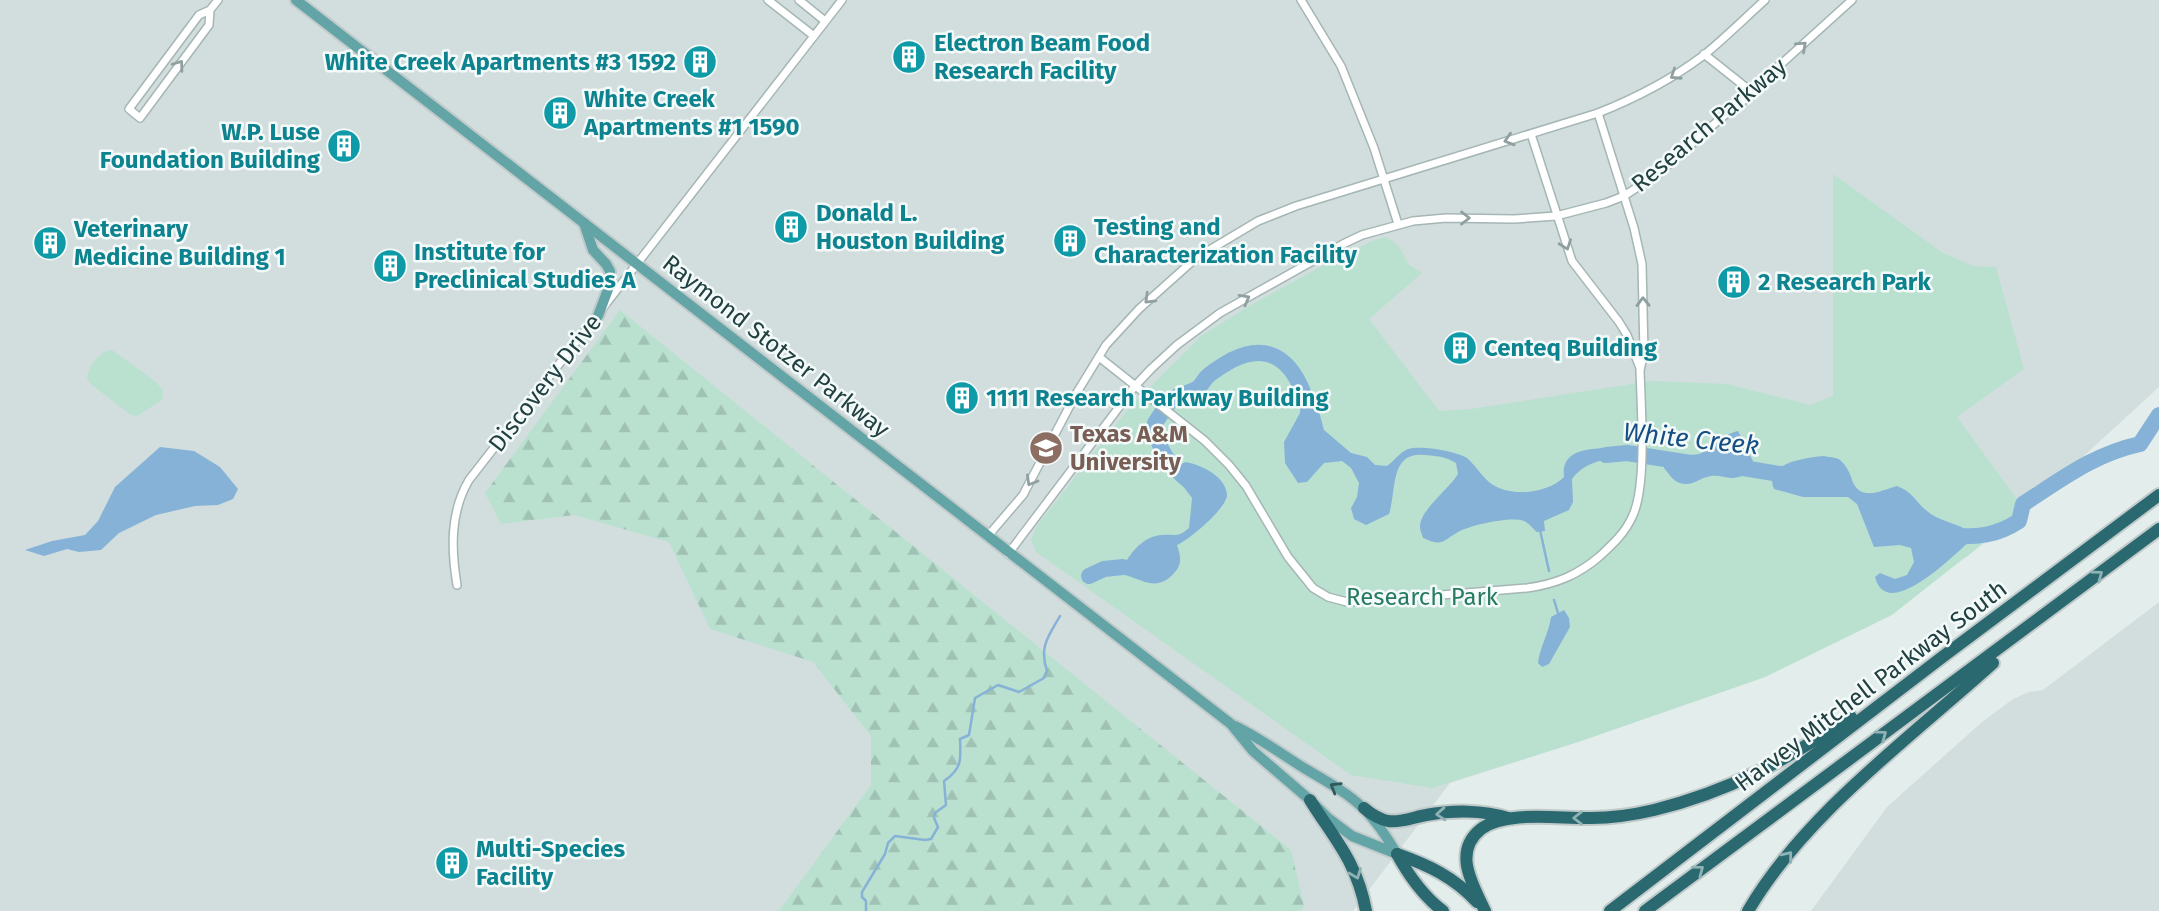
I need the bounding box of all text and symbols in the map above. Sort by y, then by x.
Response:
place label: Electron Beam Food Research Facility [934,29,1150,85]
building icon: Electron Beam Food Research Facility [890,38,928,76]
one-way arrow [1794,41,1807,54]
building icon: White Creek Apartments #3 1592 [681,43,719,81]
place label: White Creek Apartments #3 1592 [325,48,676,76]
street label: Research Parkway [1626,52,1792,198]
one-way arrow [171,60,183,73]
one-way arrow [1670,67,1683,79]
place label: White Creek Apartments #1 1590 [583,85,800,141]
building icon: White Creek Apartments #1 1590 [541,94,579,132]
place label: W.P. Luse Foundation Building [100,118,321,174]
building icon: W.P. Luse Foundation Building [325,127,363,165]
one-way arrow [1504,132,1516,147]
place label: Donald L. Houston Building [816,199,1005,255]
building icon: Donald L. Houston Building [772,208,810,246]
one-way arrow [1461,210,1471,226]
place label: Testing and Characterization Facility [1094,213,1358,269]
place label: Veterinary Medicine Building 1 [73,215,286,271]
building icon: Testing and Characterization Facility [1051,222,1089,260]
building icon: Veterinary Medicine Building 1 [31,224,69,262]
place label: Institute for Preclinical Studies A [414,238,636,294]
one-way arrow [1558,239,1572,251]
building icon: Institute for Preclinical Studies A [371,247,409,285]
street label: Raymond Stotzer Parkway [657,249,895,443]
building icon: 2 Research Park [1715,263,1753,301]
place label: 2 Research Park [1758,268,1931,296]
one-way arrow [1144,290,1157,303]
one-way arrow [1238,294,1251,307]
one-way arrow [1635,297,1650,308]
street label: Discovery Drive [483,309,607,457]
building icon: Centeq Building [1441,329,1479,367]
place label: Centeq Building [1484,334,1658,362]
building icon: 1111 Research Parkway Building [943,379,981,417]
place label: 1111 Research Parkway Building [986,384,1329,412]
water label: White Creek [1621,416,1761,462]
place label: Texas A&M University [1070,420,1188,476]
school or university icon: Texas A&M University [1027,429,1065,467]
one-way arrow [1026,474,1039,486]
one-way arrow [2091,571,2103,583]
street label: Harvey Mitchell Parkway South [1730,575,2012,797]
park label: Research Park [1346,583,1499,611]
one-way arrow [1874,731,1887,743]
one-way arrow [1330,782,1343,795]
one-way arrow [1435,806,1446,821]
one-way arrow [1573,810,1583,826]
place label: Multi-Species Facility [476,835,625,891]
building icon: Multi-Species Facility [433,844,471,882]
one-way arrow [1780,851,1792,864]
one-way arrow [1691,866,1704,878]
one-way arrow [1347,867,1361,879]

